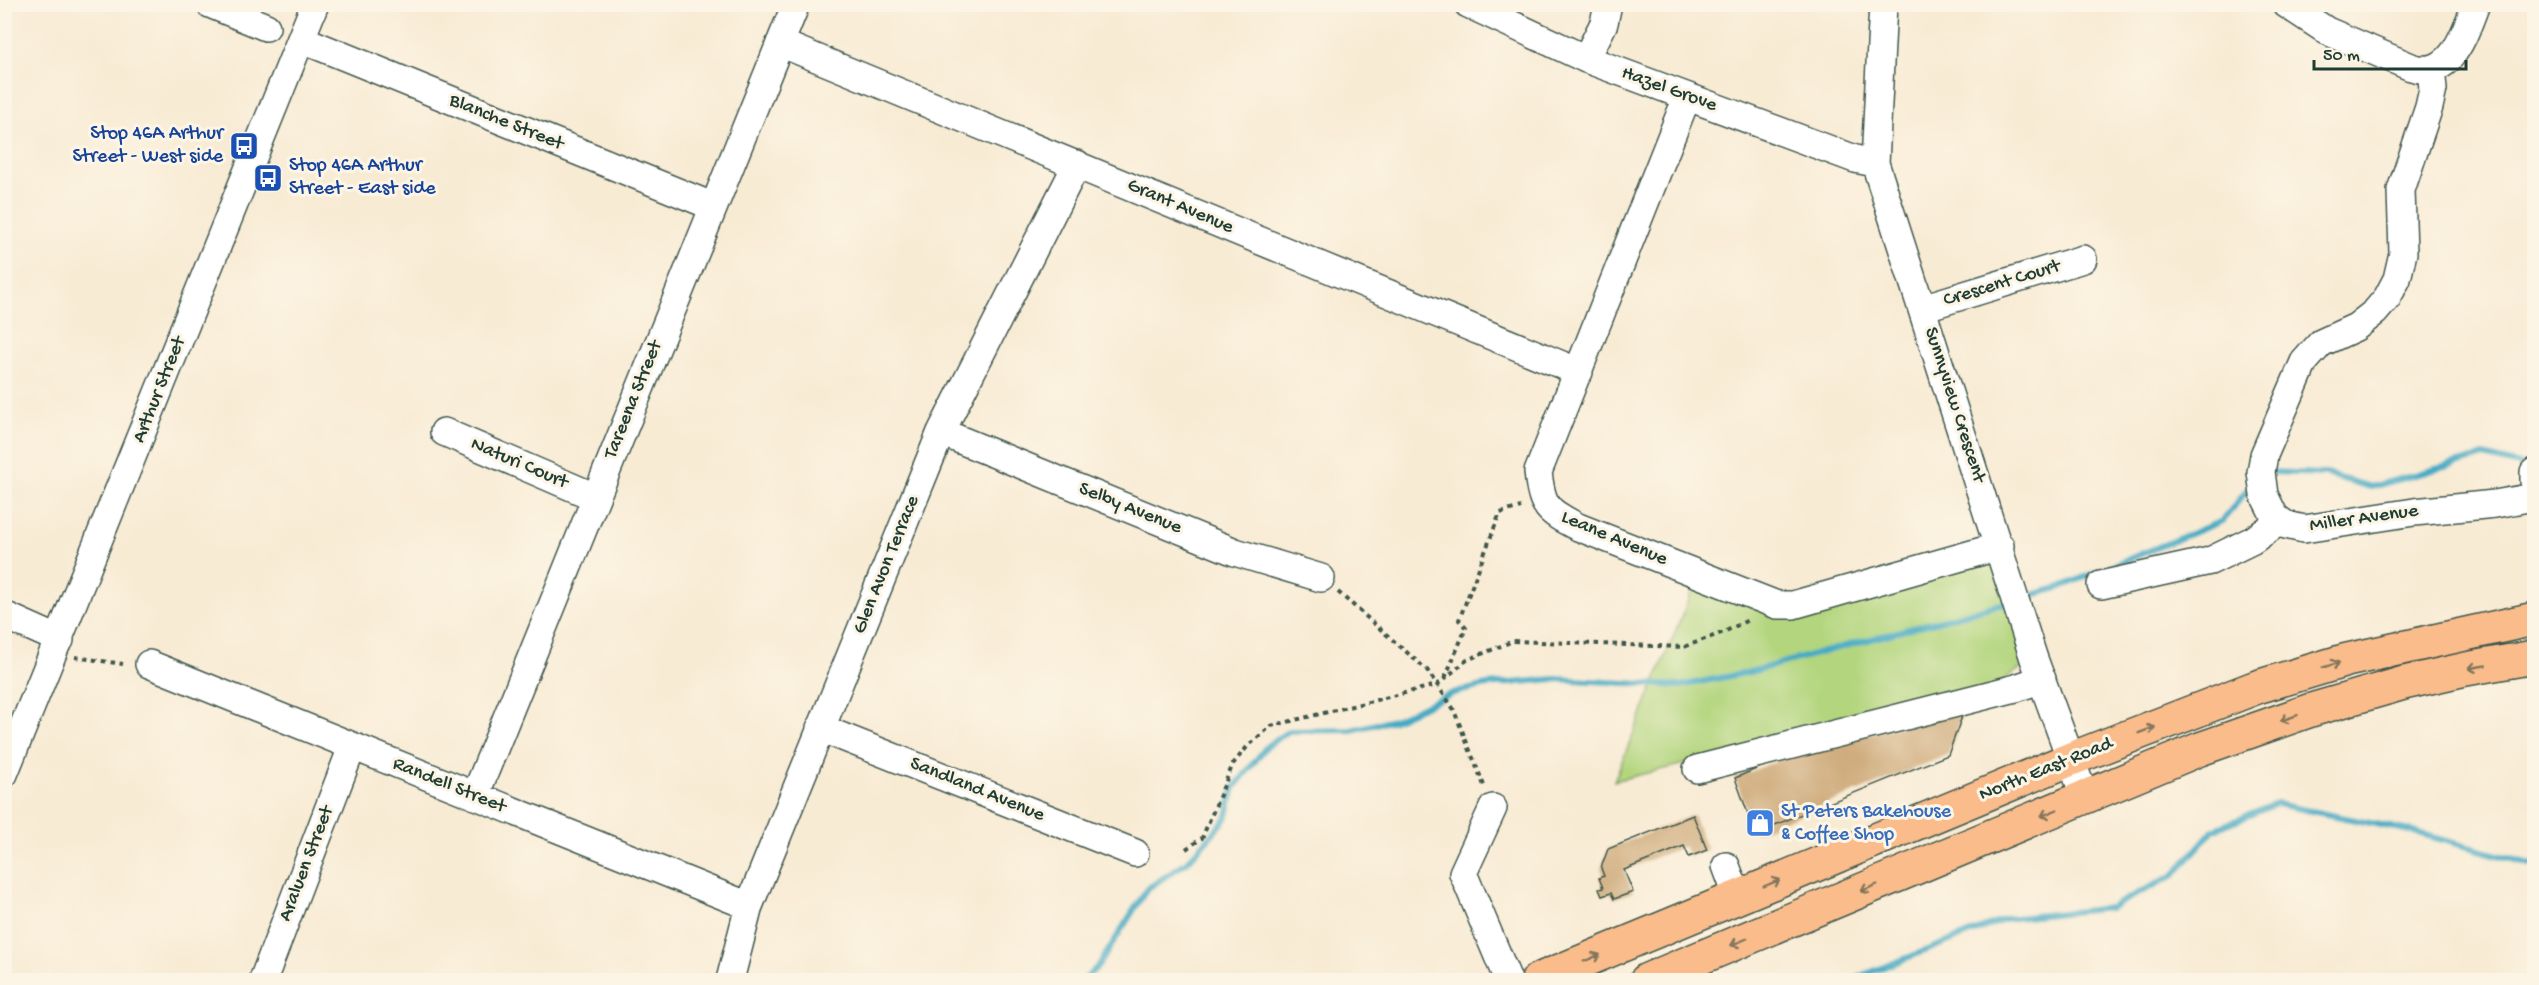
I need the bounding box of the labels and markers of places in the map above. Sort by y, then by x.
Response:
place label: Stop 46A Arthur Street - West side [73,123,225,169]
bus stop icon: Stop 46A Arthur Street - West side [228,130,260,162]
place label: Stop 46A Arthur Street - East side [289,155,436,201]
bus stop icon: Stop 46A Arthur Street - East side [252,162,284,194]
place label: St Peters Bakehouse & Coffee Shop [1781,801,1952,847]
shop icon: St Peters Bakehouse & Coffee Shop [1744,807,1776,839]

